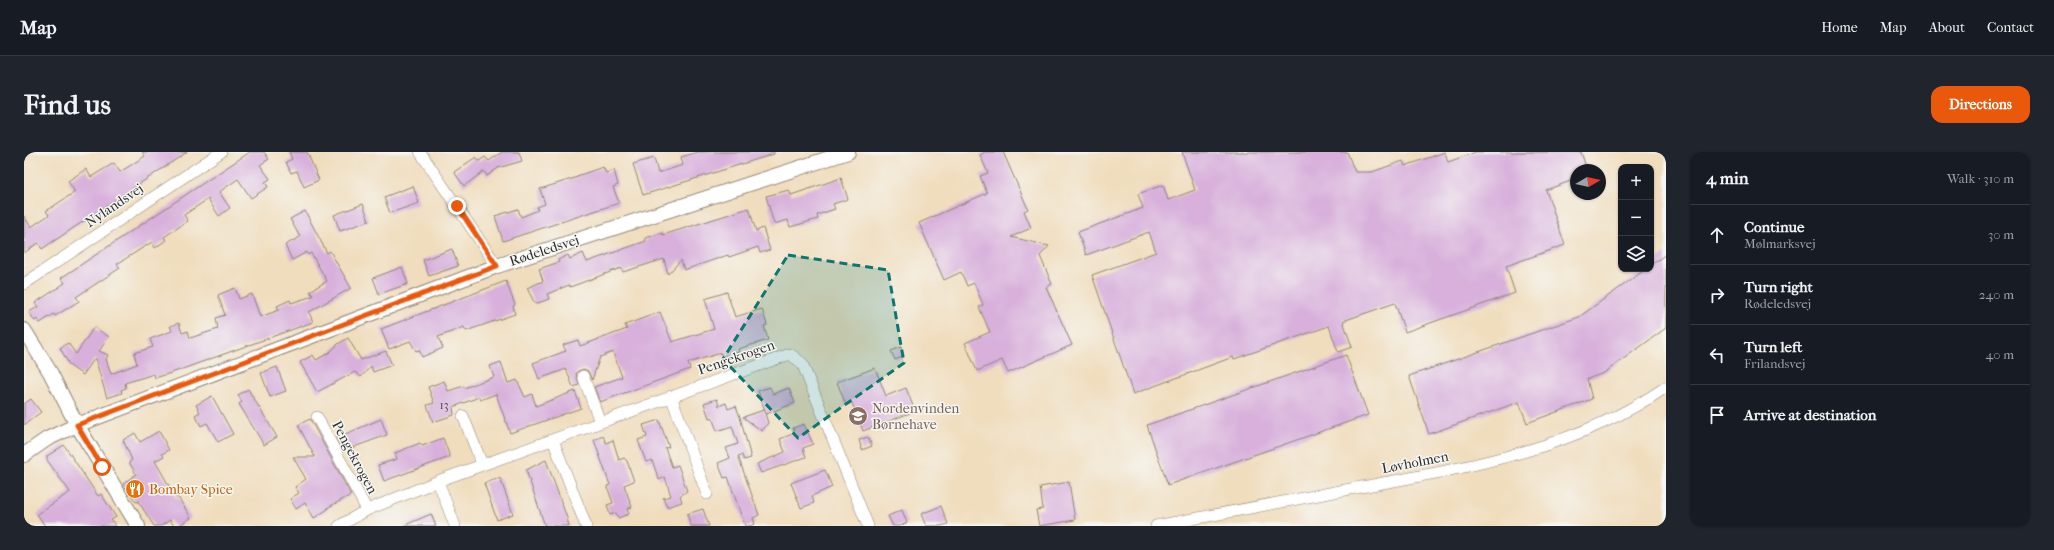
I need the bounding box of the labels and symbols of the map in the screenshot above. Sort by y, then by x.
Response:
north arrow [1570,164,1606,200]
street label: Nylandsvej [82,180,146,231]
route end [448,197,466,215]
street label: Rødeledsvej [507,231,581,270]
street label: Pengekrogen [695,336,777,379]
house number: 13 [439,398,449,412]
place label: Nordenvinden Børnehave [872,400,959,433]
school or university icon: Nordenvinden Børnehave [847,405,869,427]
street label: Pengekrogen [328,418,381,497]
street label: Løvholmen [1380,448,1450,477]
route start [93,458,111,476]
restaurant icon: Bombay Spice [124,478,146,500]
place label: Bombay Spice [149,481,233,498]

